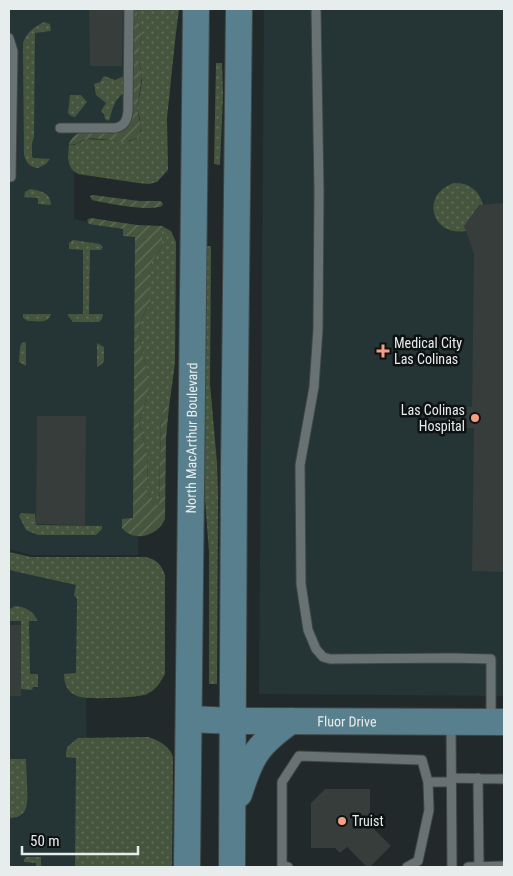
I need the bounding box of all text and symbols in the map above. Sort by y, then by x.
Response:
place label: Medical City Las Colinas [394,335,462,367]
marker: Medical City Las Colinas [376,344,390,358]
street label: North MacArthur Boulevard [183,362,200,514]
place label: Las Colinas Hospital [401,402,465,434]
marker: Las Colinas Hospital [469,412,481,424]
street label: Fluor Drive [317,713,377,730]
place label: Truist [352,813,384,829]
marker: Truist [336,815,348,827]
scale bar [22,824,139,856]
text: 50 m [30,832,60,850]

